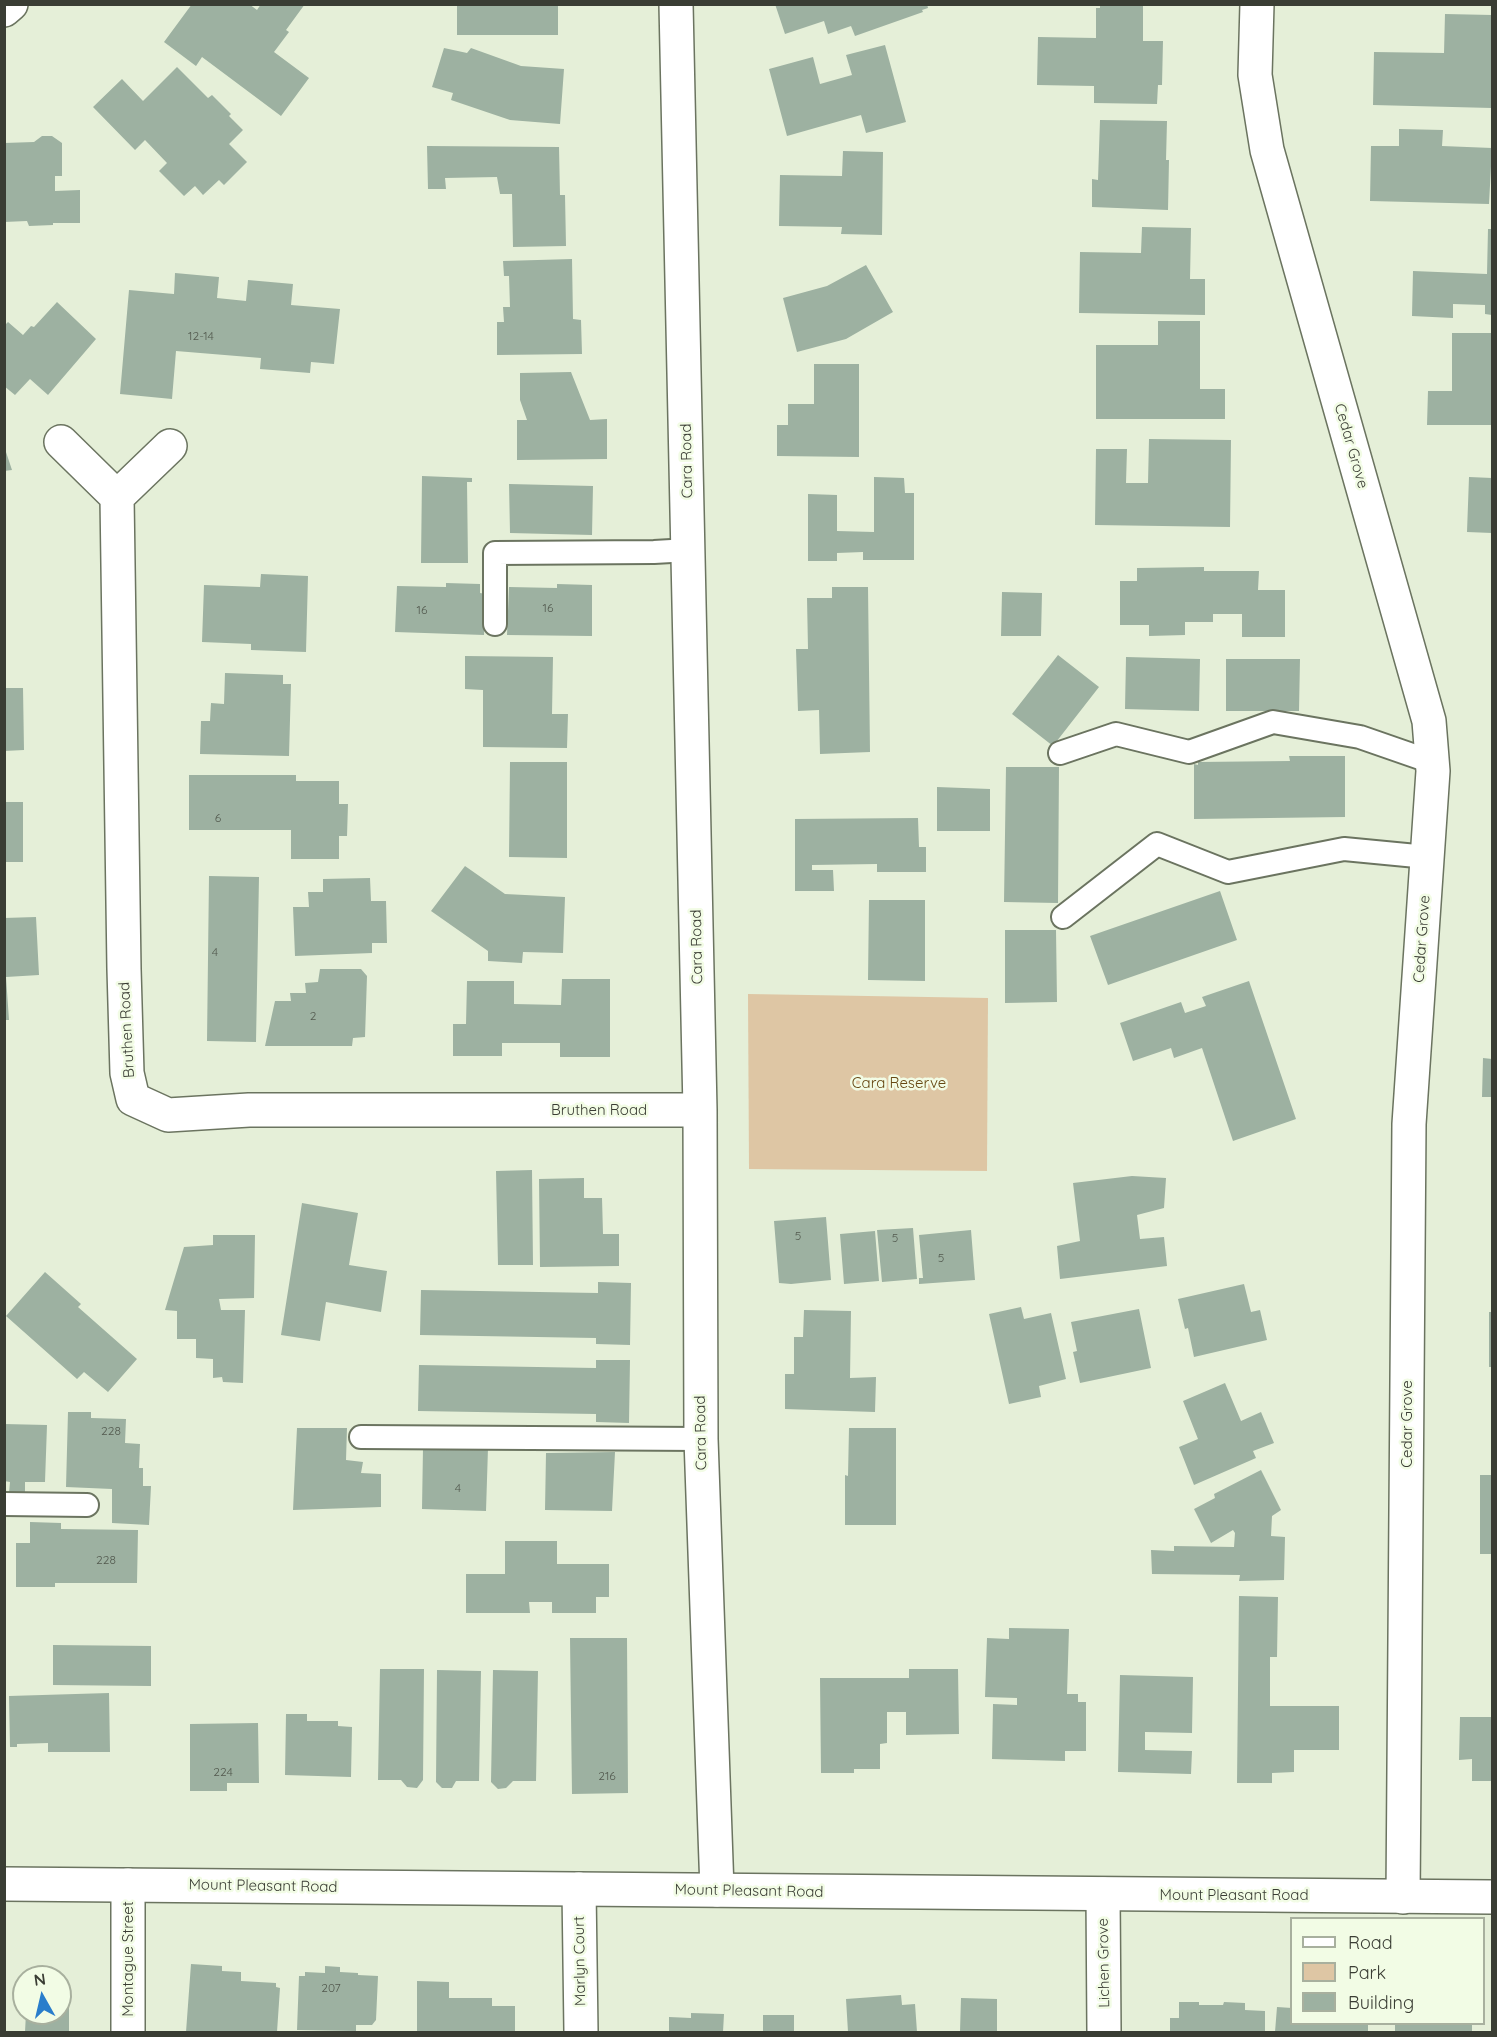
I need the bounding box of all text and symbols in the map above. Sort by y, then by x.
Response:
house number: 12-14 [188,329,214,343]
street label: Cedar Grove [1330,401,1372,491]
street label: Cara Road [677,423,697,499]
house number: 16 [543,601,553,615]
house number: 16 [417,603,427,617]
house number: 6 [215,811,221,825]
street label: Cedar Grove [1410,895,1434,983]
street label: Cara Road [687,909,707,985]
house number: 4 [212,945,218,959]
street label: Bruthen Road [115,982,139,1078]
house number: 2 [310,1009,316,1023]
park label: Cara Reserve [852,1074,946,1092]
street label: Bruthen Road [551,1101,647,1119]
house number: 5 [795,1229,801,1243]
house number: 5 [892,1231,898,1245]
house number: 5 [938,1251,944,1265]
street label: Cedar Grove [1398,1380,1416,1468]
street label: Cara Road [691,1395,711,1471]
house number: 228 [101,1424,121,1438]
house number: 4 [455,1481,461,1495]
house number: 228 [96,1553,116,1567]
house number: 224 [213,1765,233,1779]
house number: 216 [598,1769,616,1783]
street label: Mount Pleasant Road [188,1876,338,1896]
street label: Mount Pleasant Road [674,1881,824,1901]
street label: Mount Pleasant Road [1159,1886,1309,1904]
street label: Montague Street [119,1901,137,2017]
street label: Marlyn Court [570,1916,590,2006]
legend [1290,1917,1485,2025]
street label: Lichen Grove [1094,1918,1114,2008]
text: Road [1348,1931,1393,1954]
text: Park [1348,1961,1386,1984]
north arrow [12,1965,72,2025]
text: N [33,1968,47,1990]
house number: 207 [321,1981,341,1995]
text: Building [1348,1991,1414,2014]

